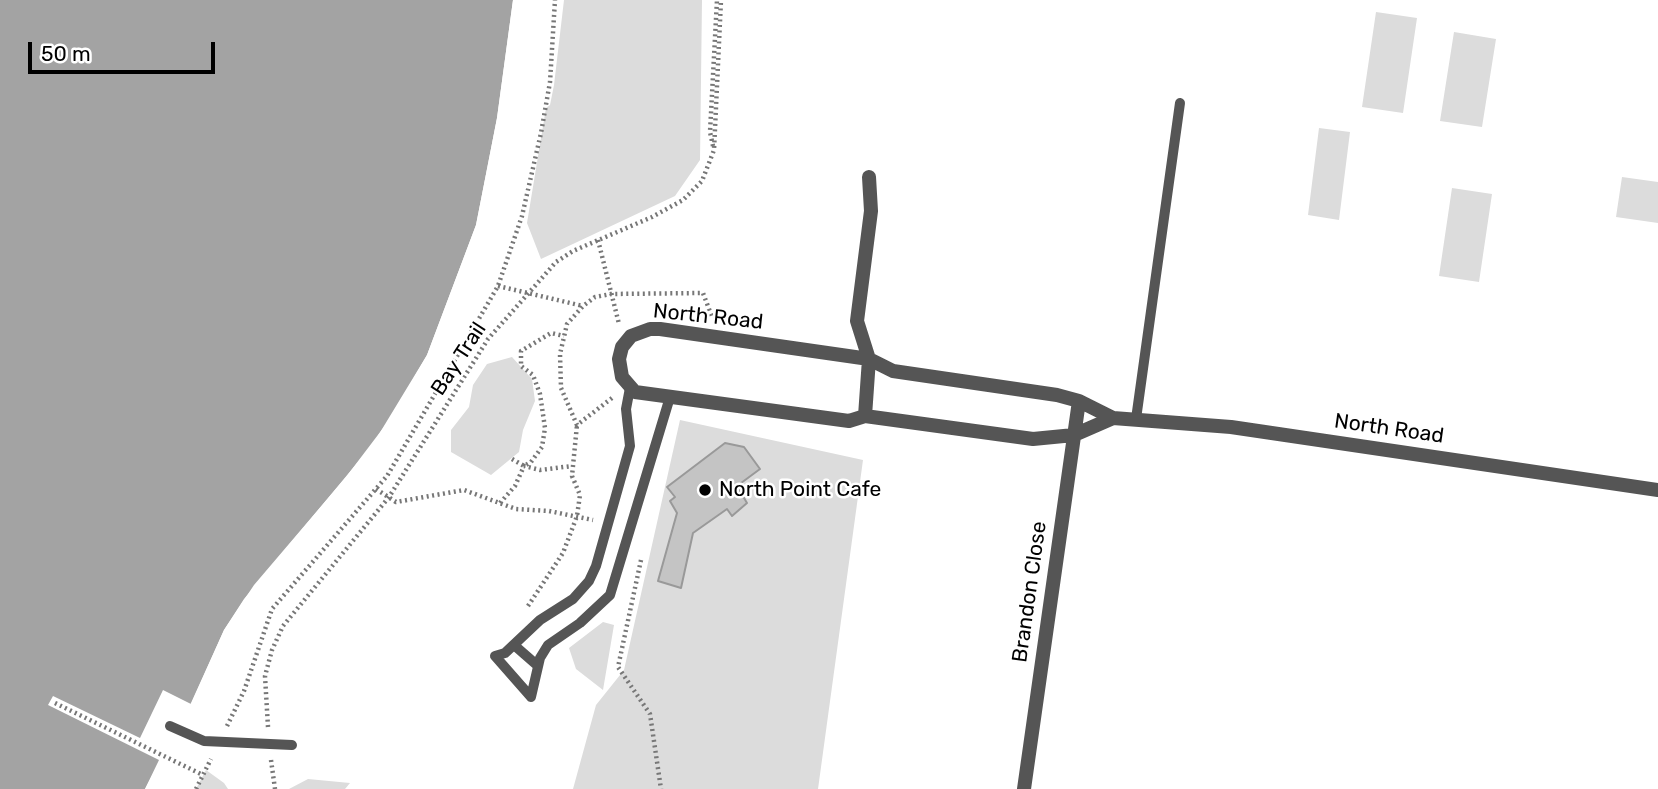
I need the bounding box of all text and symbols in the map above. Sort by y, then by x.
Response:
scale bar [32,28,219,72]
text: 50 m [41,41,91,66]
street label: North Road [652,299,764,335]
street label: Bay Trail [426,318,492,400]
street label: North Road [1333,409,1445,449]
place label: North Point Cafe [719,477,881,503]
marker: North Point Cafe [697,482,713,498]
street label: Brandon Close [1008,520,1052,664]

